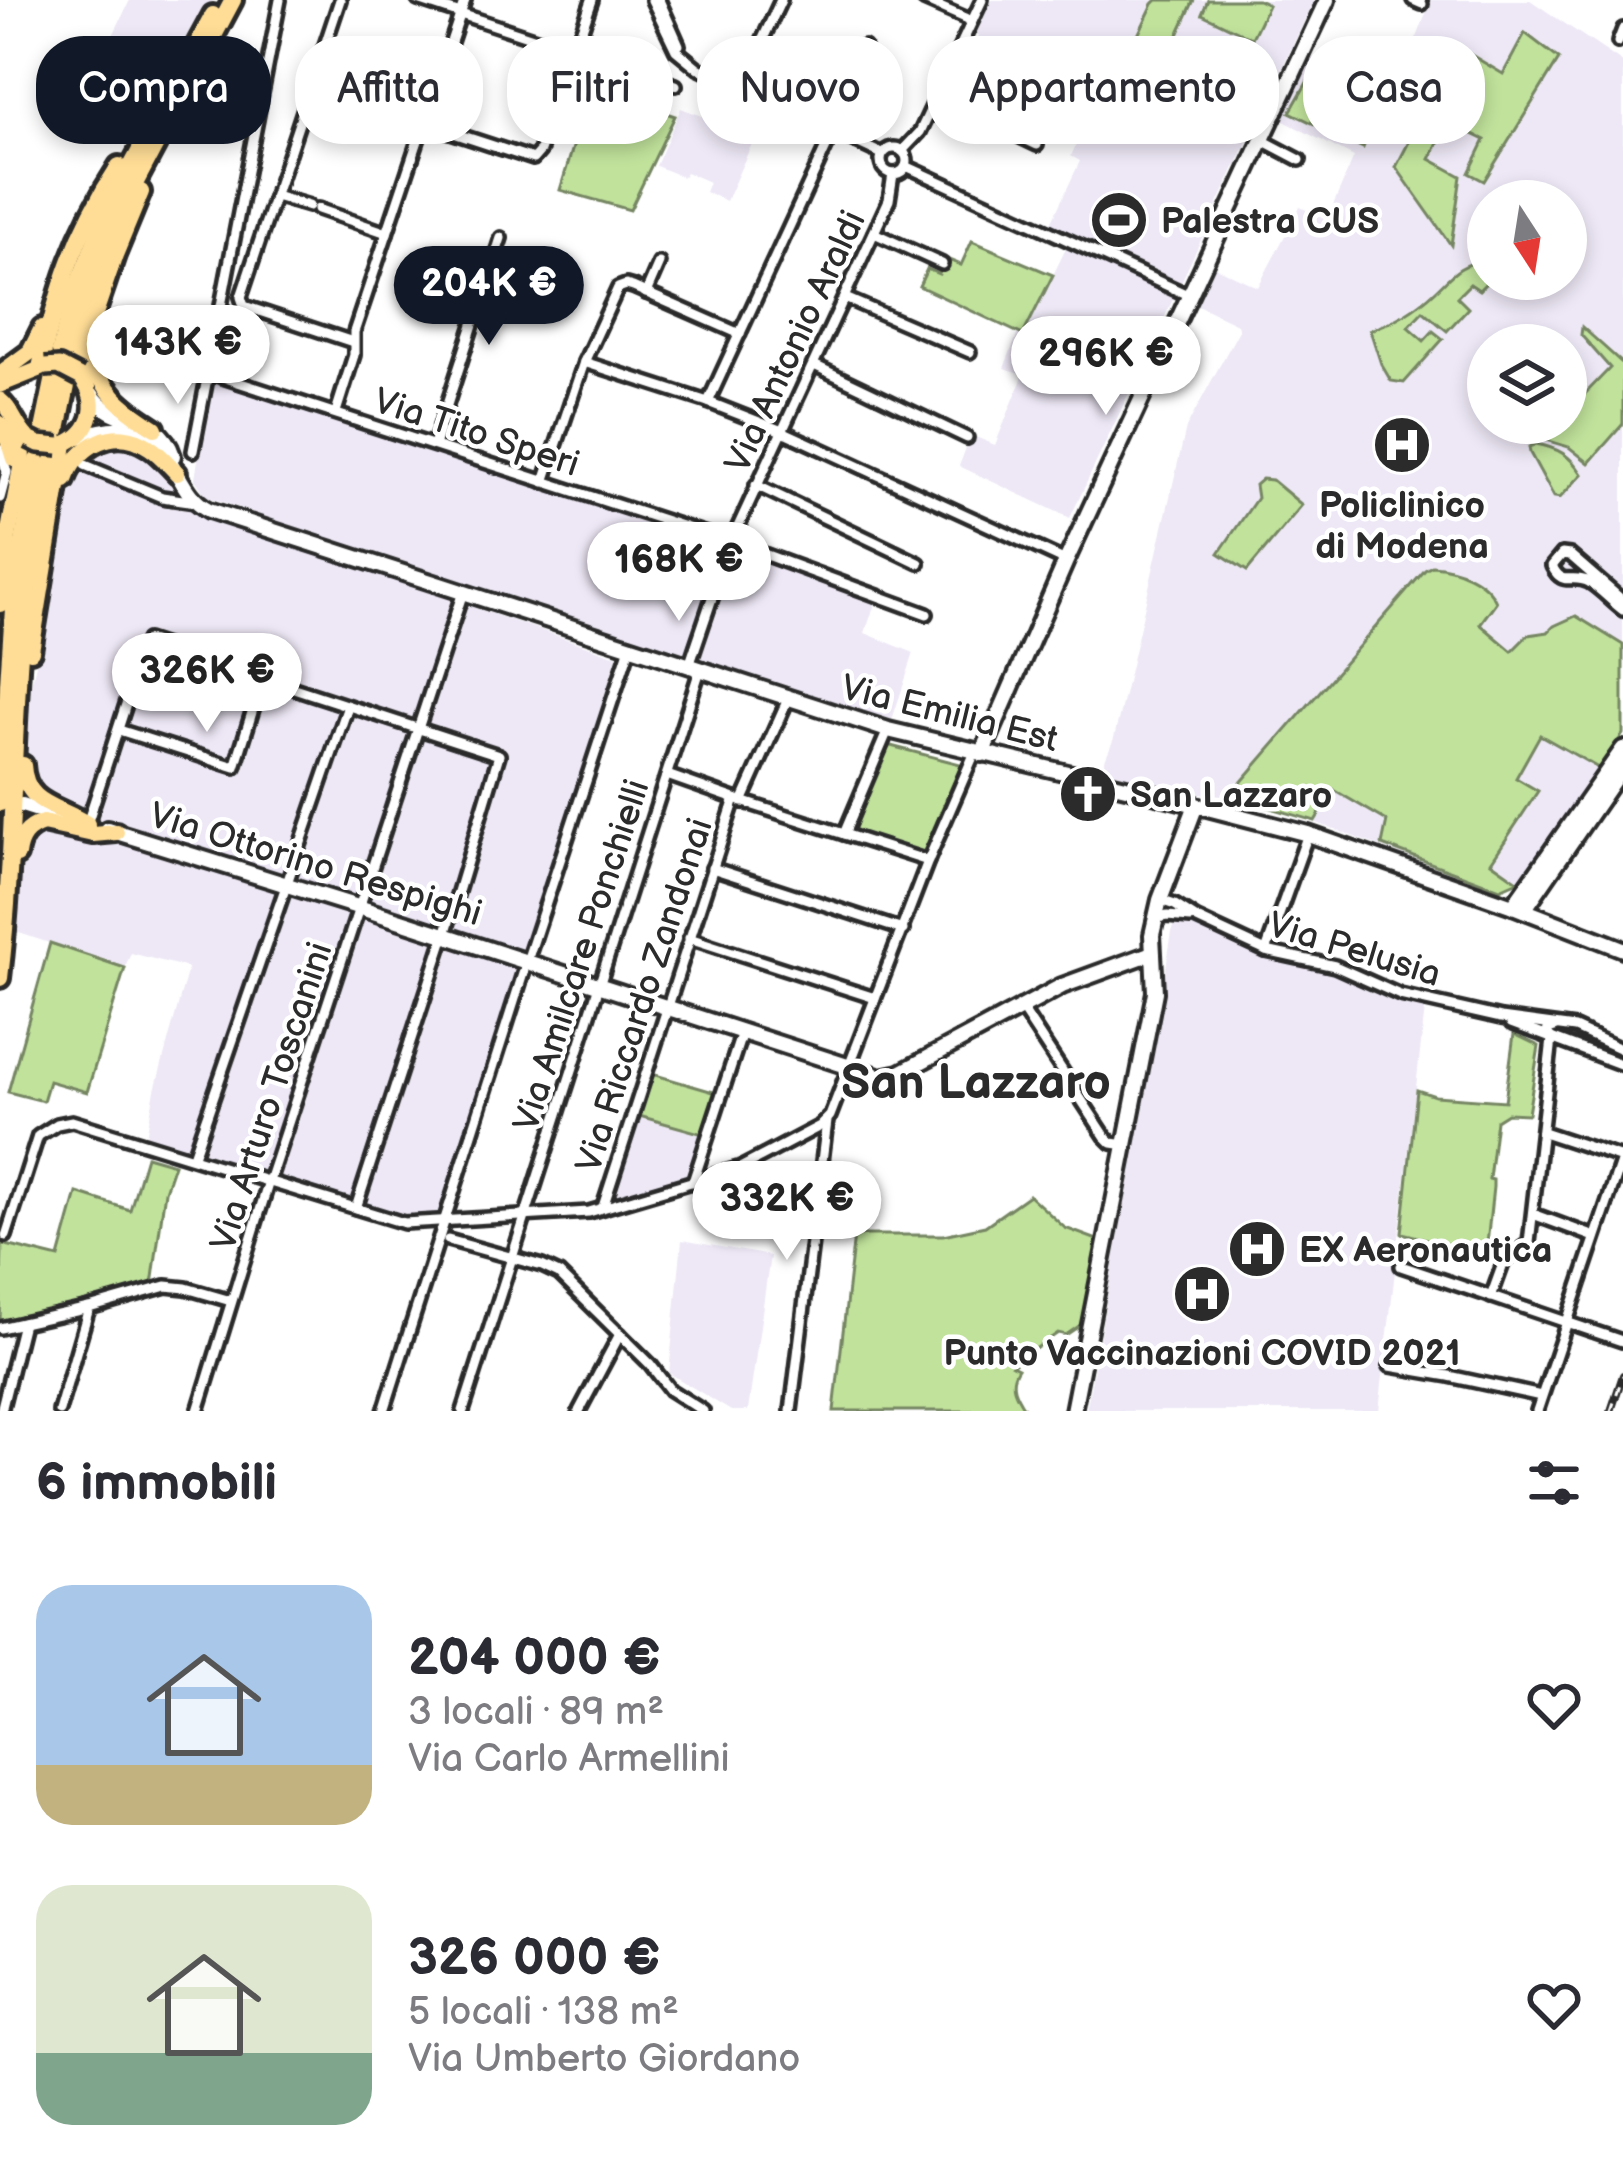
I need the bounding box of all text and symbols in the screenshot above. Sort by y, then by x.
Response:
chip: Compra [36,36,271,144]
chip: Affitta [295,36,483,144]
chip: Filtri [507,36,673,144]
chip: Nuovo [697,36,903,144]
chip: Appartamento [927,36,1279,144]
chip: Casa [1303,36,1485,144]
north arrow [1467,180,1587,300]
map controls [1467,180,1587,444]
sports icon: Palestra CUS [1088,189,1150,251]
place label: Palestra CUS [1161,201,1379,244]
street label: Via Antonio Araldi [717,204,876,480]
pin: 204K € [391,246,587,348]
text: 204K € [421,261,557,308]
pin: 143K € [80,305,276,407]
pin: 296K € [1008,316,1204,418]
text: 143K € [114,320,242,367]
button: layers [1467,324,1587,444]
text: 296K € [1038,331,1174,378]
street label: Via Tito Speri [368,380,584,487]
hospital icon: Policlinico di Modena [1371,414,1433,476]
place label: Policlinico di Modena [1315,485,1489,569]
pin: 168K € [581,522,777,624]
text: 168K € [614,537,744,584]
pin: 326K € [109,633,305,735]
text: 326K € [139,648,275,695]
street label: Via Emilia Est [837,667,1062,762]
church icon: San Lazzaro [1057,763,1119,825]
street label: Via Amilcare Ponchielli [505,775,660,1137]
place label: San Lazzaro [1130,775,1332,818]
street label: Via Ottorino Respighi [144,794,486,936]
street label: Via Riccardo Zandonai [568,813,723,1178]
street label: Via Pelusia [1263,904,1446,997]
street label: Via Arturo Toscanini [202,937,343,1256]
district label: San Lazzaro [841,1055,1111,1112]
pin: 332K € [689,1161,885,1263]
text: 332K € [719,1176,855,1223]
hospital icon: EX Aeronautica [1226,1218,1288,1280]
place label: EX Aeronautica [1299,1230,1552,1273]
hospital icon: Punto Vaccinazioni COVID 2021 [1171,1263,1233,1325]
place label: Punto Vaccinazioni COVID 2021 [943,1333,1461,1376]
icon: filters [1521,1450,1587,1516]
text: 6 immobili [36,1453,277,1514]
text: 204 000 € [408,1628,661,1689]
icon: home [132,1633,276,1777]
icon: heart [1521,1672,1587,1738]
text: 3 locali · 89 m² [408,1689,664,1736]
text: Via Carlo Armellini [408,1736,730,1783]
text: 326 000 € [408,1928,661,1989]
icon: home [132,1933,276,2077]
icon: heart [1521,1972,1587,2038]
text: 5 locali · 138 m² [408,1989,679,2036]
text: Via Umberto Giordano [408,2036,800,2083]

